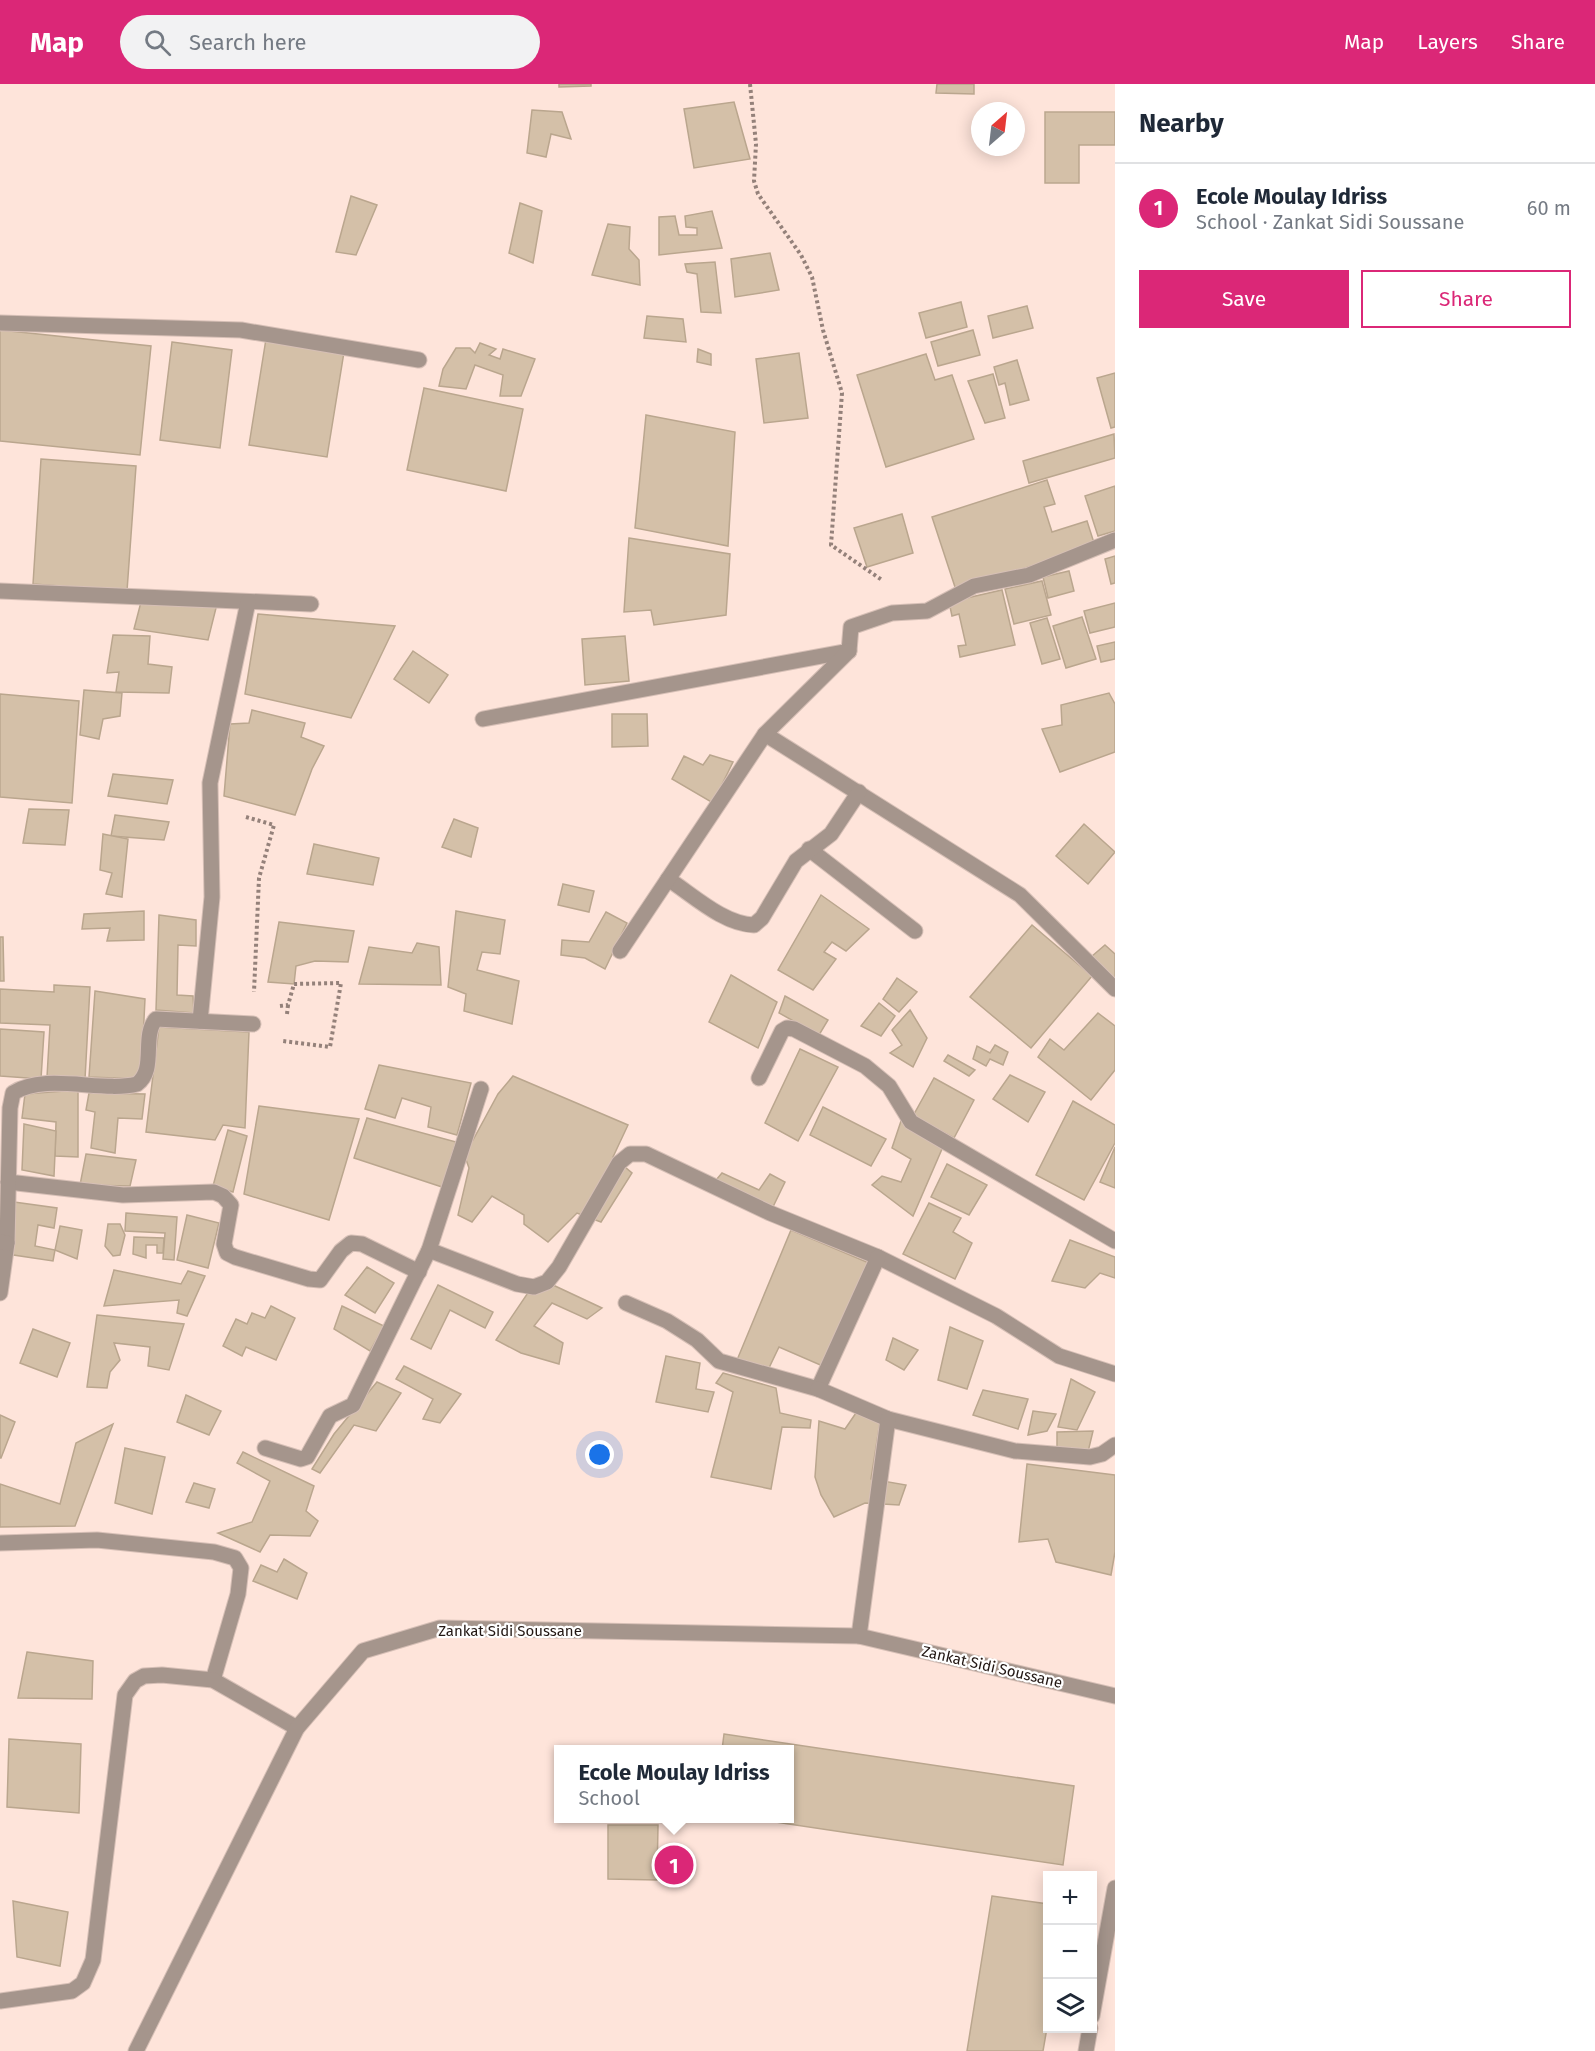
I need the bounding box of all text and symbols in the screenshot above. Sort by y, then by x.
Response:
search box [120,15,540,69]
text: Map [30,26,84,59]
icon: search [141,26,174,59]
text: Search here [189,29,307,56]
text: Map [1344,29,1384,55]
text: Layers [1417,29,1478,55]
text: Share [1511,29,1565,55]
north arrow [971,102,1025,156]
text: Nearby [1139,108,1224,139]
text: Ecole Moulay Idriss [1196,183,1387,210]
text: 1 [1154,196,1163,220]
text: 60 m [1527,196,1571,220]
text: School · Zankat Sidi Soussane [1196,210,1464,234]
button: Save [1139,270,1349,328]
button: Share [1361,270,1571,328]
your location [585,1440,614,1469]
street label: Zankat Sidi Soussane [438,1622,582,1640]
street label: Zankat Sidi Soussane [920,1642,1064,1692]
popup [554,1745,794,1823]
text: Ecole Moulay Idriss [578,1759,770,1786]
text: School [578,1786,640,1810]
pin: 1 [654,1842,694,1888]
map controls [1043,1871,1097,2033]
button: + [1043,1871,1097,1925]
button: − [1043,1925,1097,1979]
button: layers [1043,1979,1097,2033]

